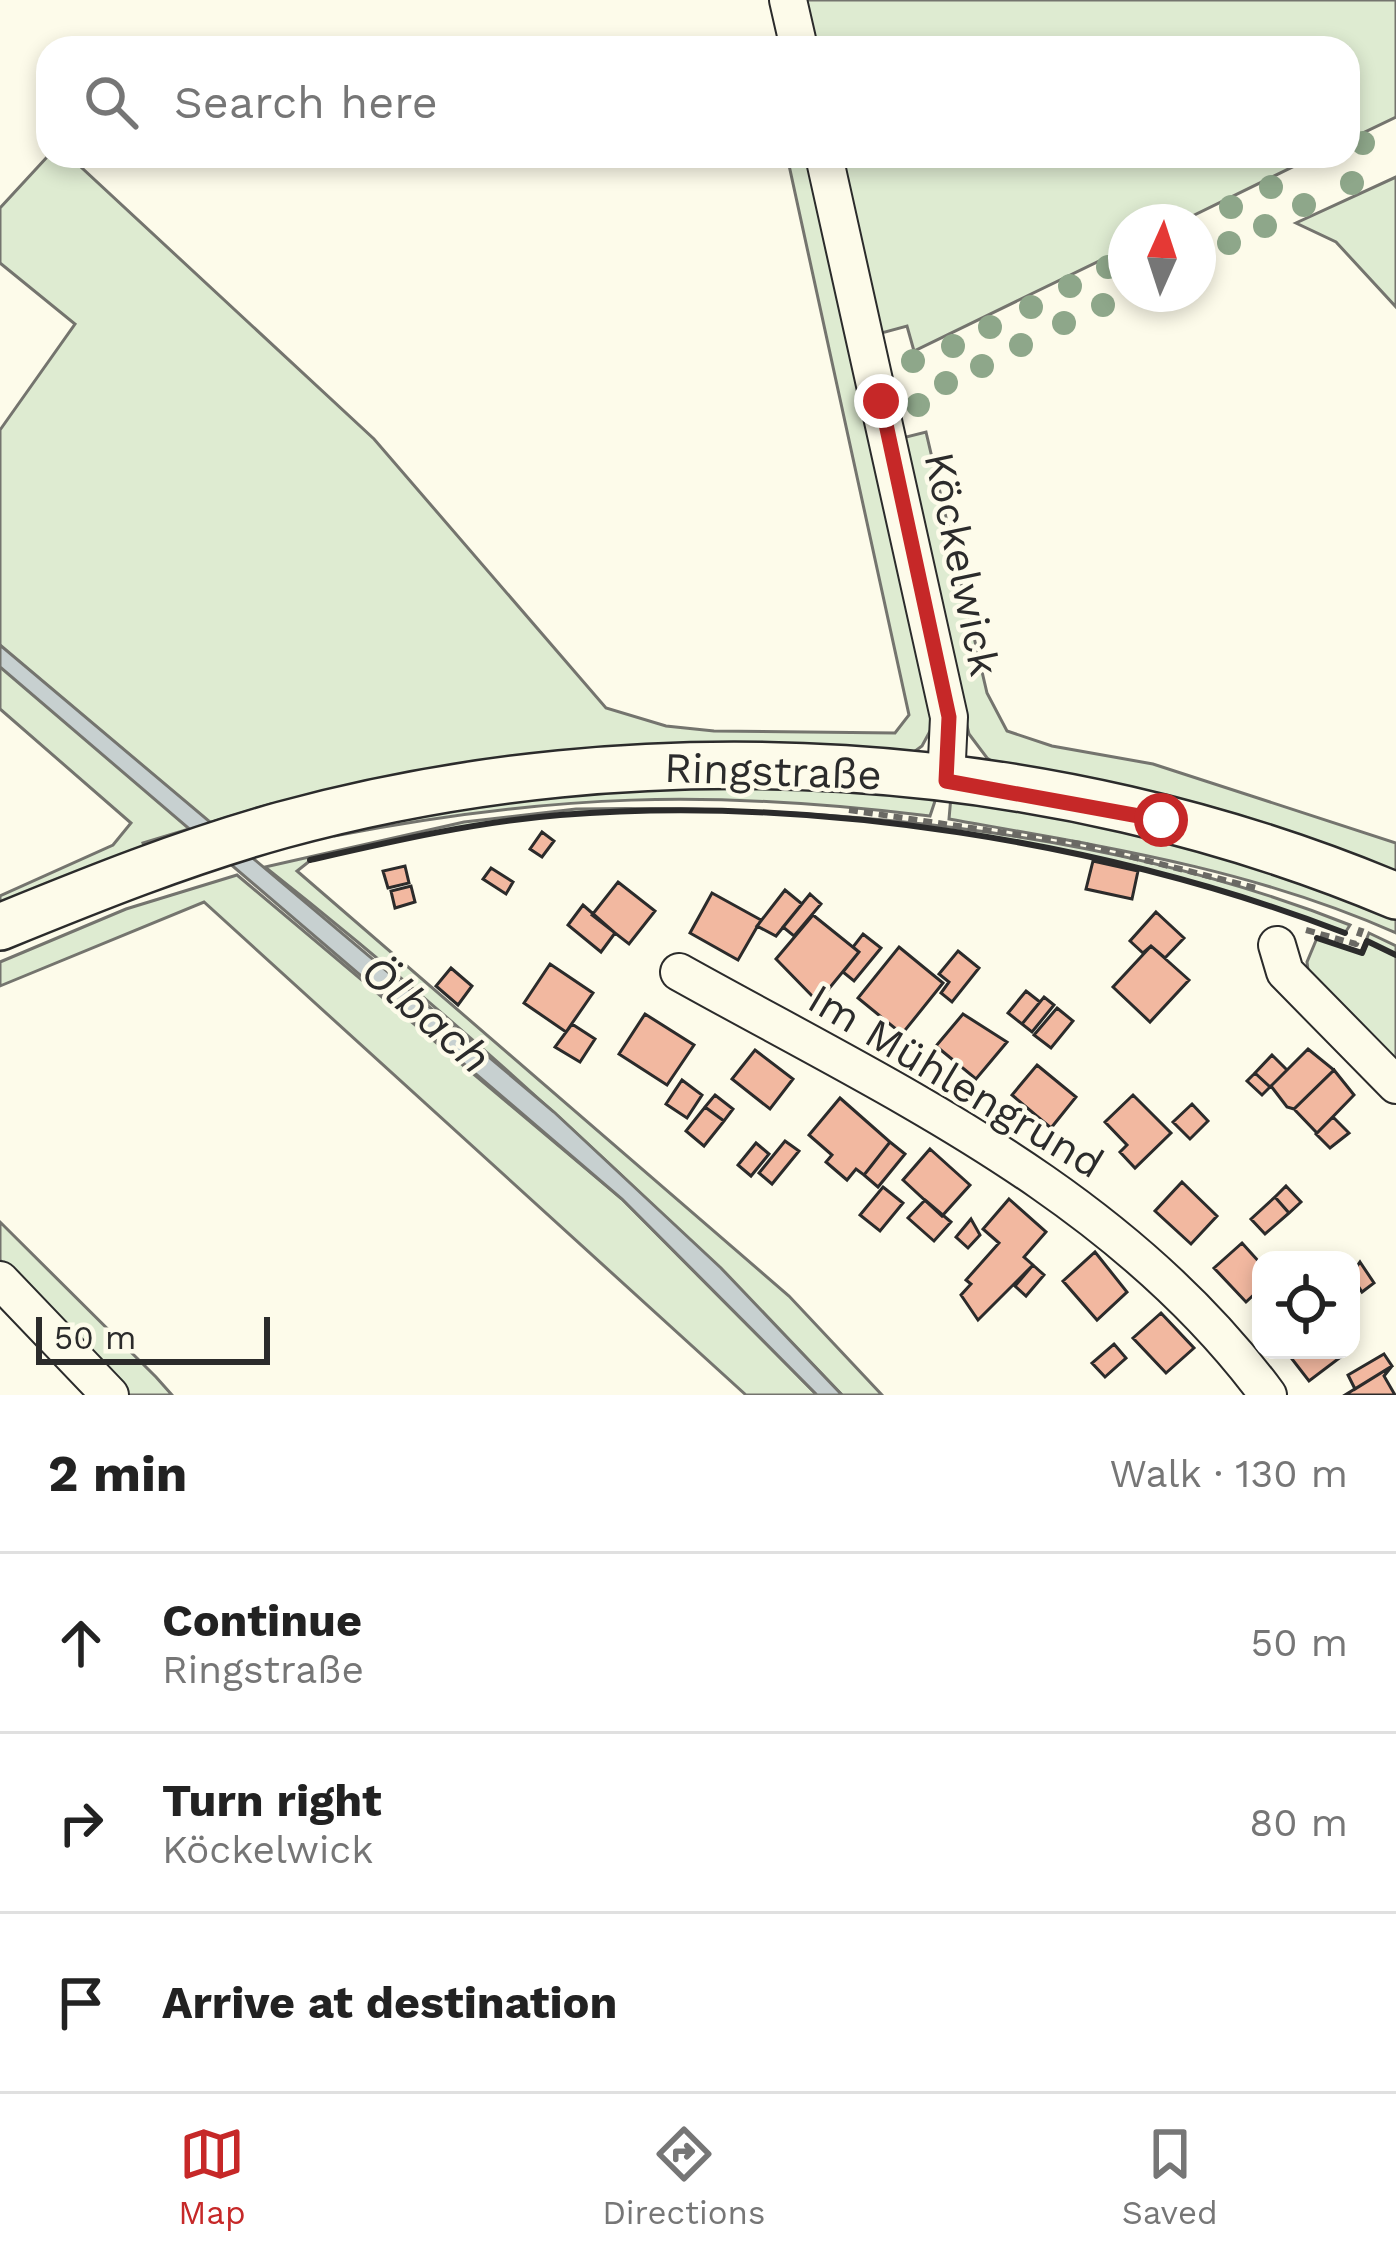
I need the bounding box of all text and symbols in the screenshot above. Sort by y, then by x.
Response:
search box [36,36,1360,168]
icon: search [78,69,144,135]
text: Search here [174,76,438,129]
north arrow [1108,204,1216,312]
route end [854,374,908,428]
street label: Köckelwick [914,448,1010,680]
street label: Ringstraße [663,743,883,799]
route start [1134,793,1188,847]
water label: Ölbach [351,944,501,1084]
street label: Im Mühlengrund [800,974,1112,1188]
map controls [1252,1251,1360,1359]
button: locate [1252,1251,1360,1359]
scale bar [36,1311,270,1364]
text: 50 m [54,1318,136,1357]
text: 2 min [48,1444,187,1503]
text: Walk · 130 m [1110,1451,1348,1496]
text: Continue [162,1594,362,1647]
icon: ahead [48,1610,114,1676]
text: 50 m [1251,1620,1348,1665]
text: Ringstraße [162,1647,364,1692]
text: Turn right [162,1774,382,1827]
icon: right [48,1790,114,1856]
text: 80 m [1249,1800,1348,1845]
text: Köckelwick [162,1827,373,1872]
icon: arrive [48,1970,114,2036]
text: Arrive at destination [162,1976,617,2029]
tab: Map [178,2121,246,2232]
tab: Directions [602,2121,765,2232]
tab: Saved [1122,2121,1218,2232]

